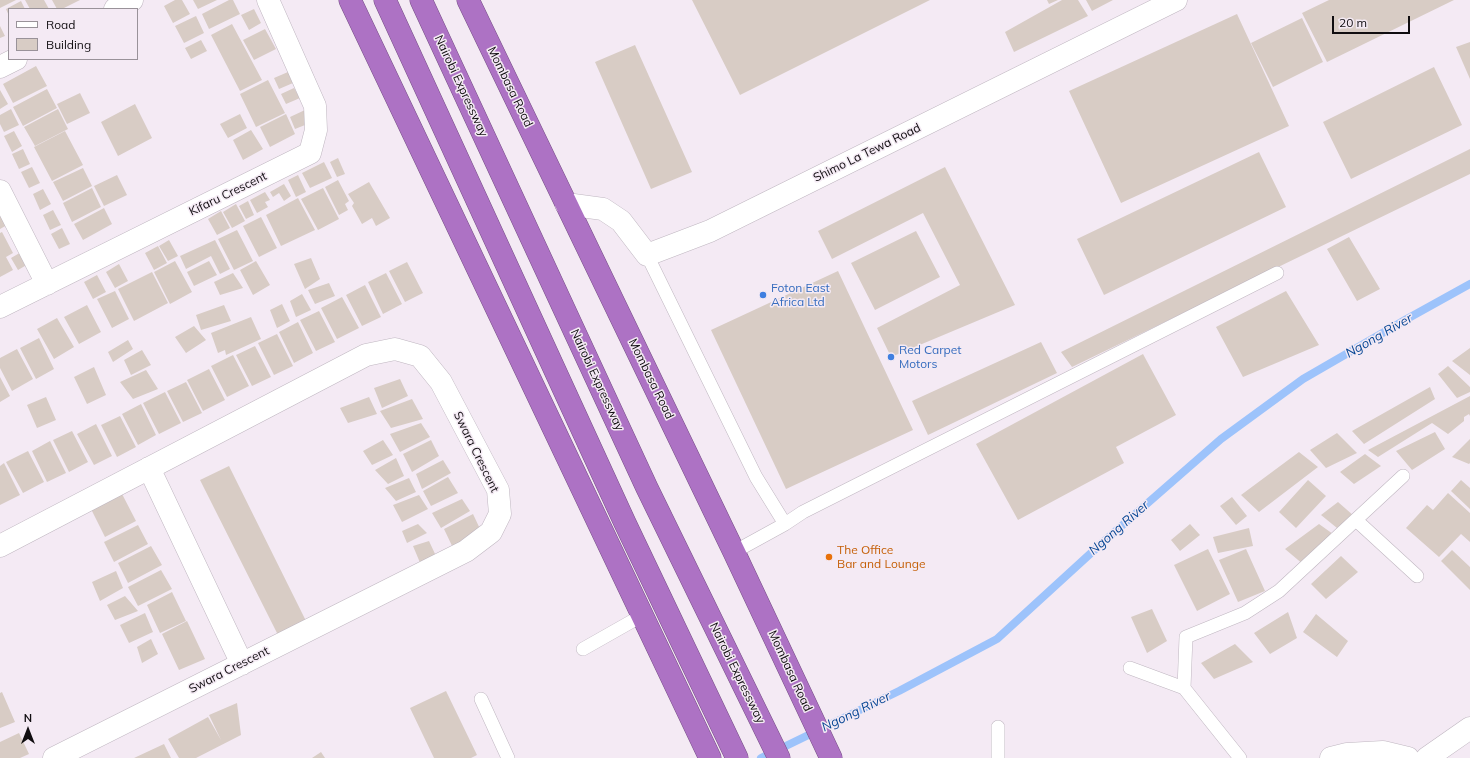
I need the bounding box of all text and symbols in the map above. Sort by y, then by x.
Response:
legend [8,8,138,60]
scale bar [1334,8,1412,34]
text: 20 m [1339,15,1367,30]
text: Road [46,17,75,32]
street label: Nairobi Expressway [431,33,491,139]
text: Building [46,37,91,52]
street label: Mombasa Road [484,44,536,130]
street label: Shimo La Tewa Road [811,121,923,185]
street label: Kifaru Crescent [187,169,269,219]
place label: Foton East Africa Ltd [771,281,830,309]
marker: Foton East Africa Ltd [758,290,768,300]
water label: Ngong River [1343,311,1415,361]
street label: Nairobi Expressway [567,327,627,433]
street label: Mombasa Road [625,336,677,422]
place label: Red Carpet Motors [899,343,962,371]
marker: Red Carpet Motors [886,352,896,362]
street label: Swara Crescent [450,409,502,495]
water label: Ngong River [1086,498,1152,558]
place label: The Office Bar and Lounge [837,543,925,571]
marker: The Office Bar and Lounge [824,552,834,562]
street label: Nairobi Expressway [706,620,768,726]
street label: Mombasa Road [765,628,815,714]
street label: Swara Crescent [186,644,272,696]
water label: Ngong River [819,689,893,735]
north arrow [8,710,48,750]
text: N [24,711,32,725]

